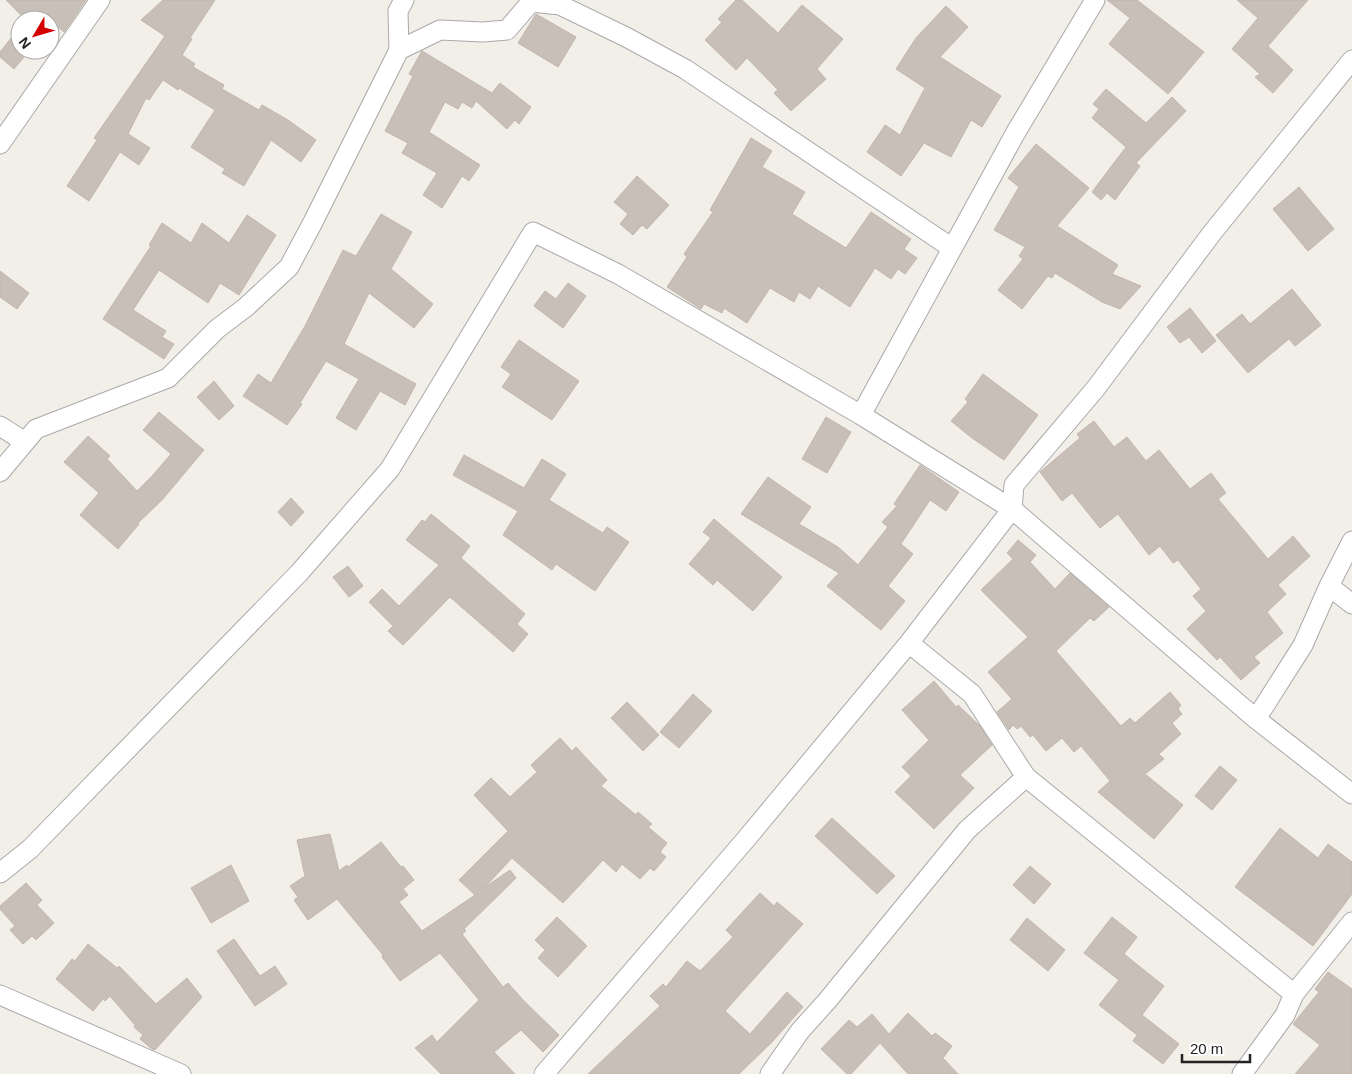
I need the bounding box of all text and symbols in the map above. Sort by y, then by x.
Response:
north arrow [10,10,60,60]
text: N [15,34,34,52]
scale bar [1182,1032,1250,1064]
text: 20 m [1190,1040,1223,1057]

